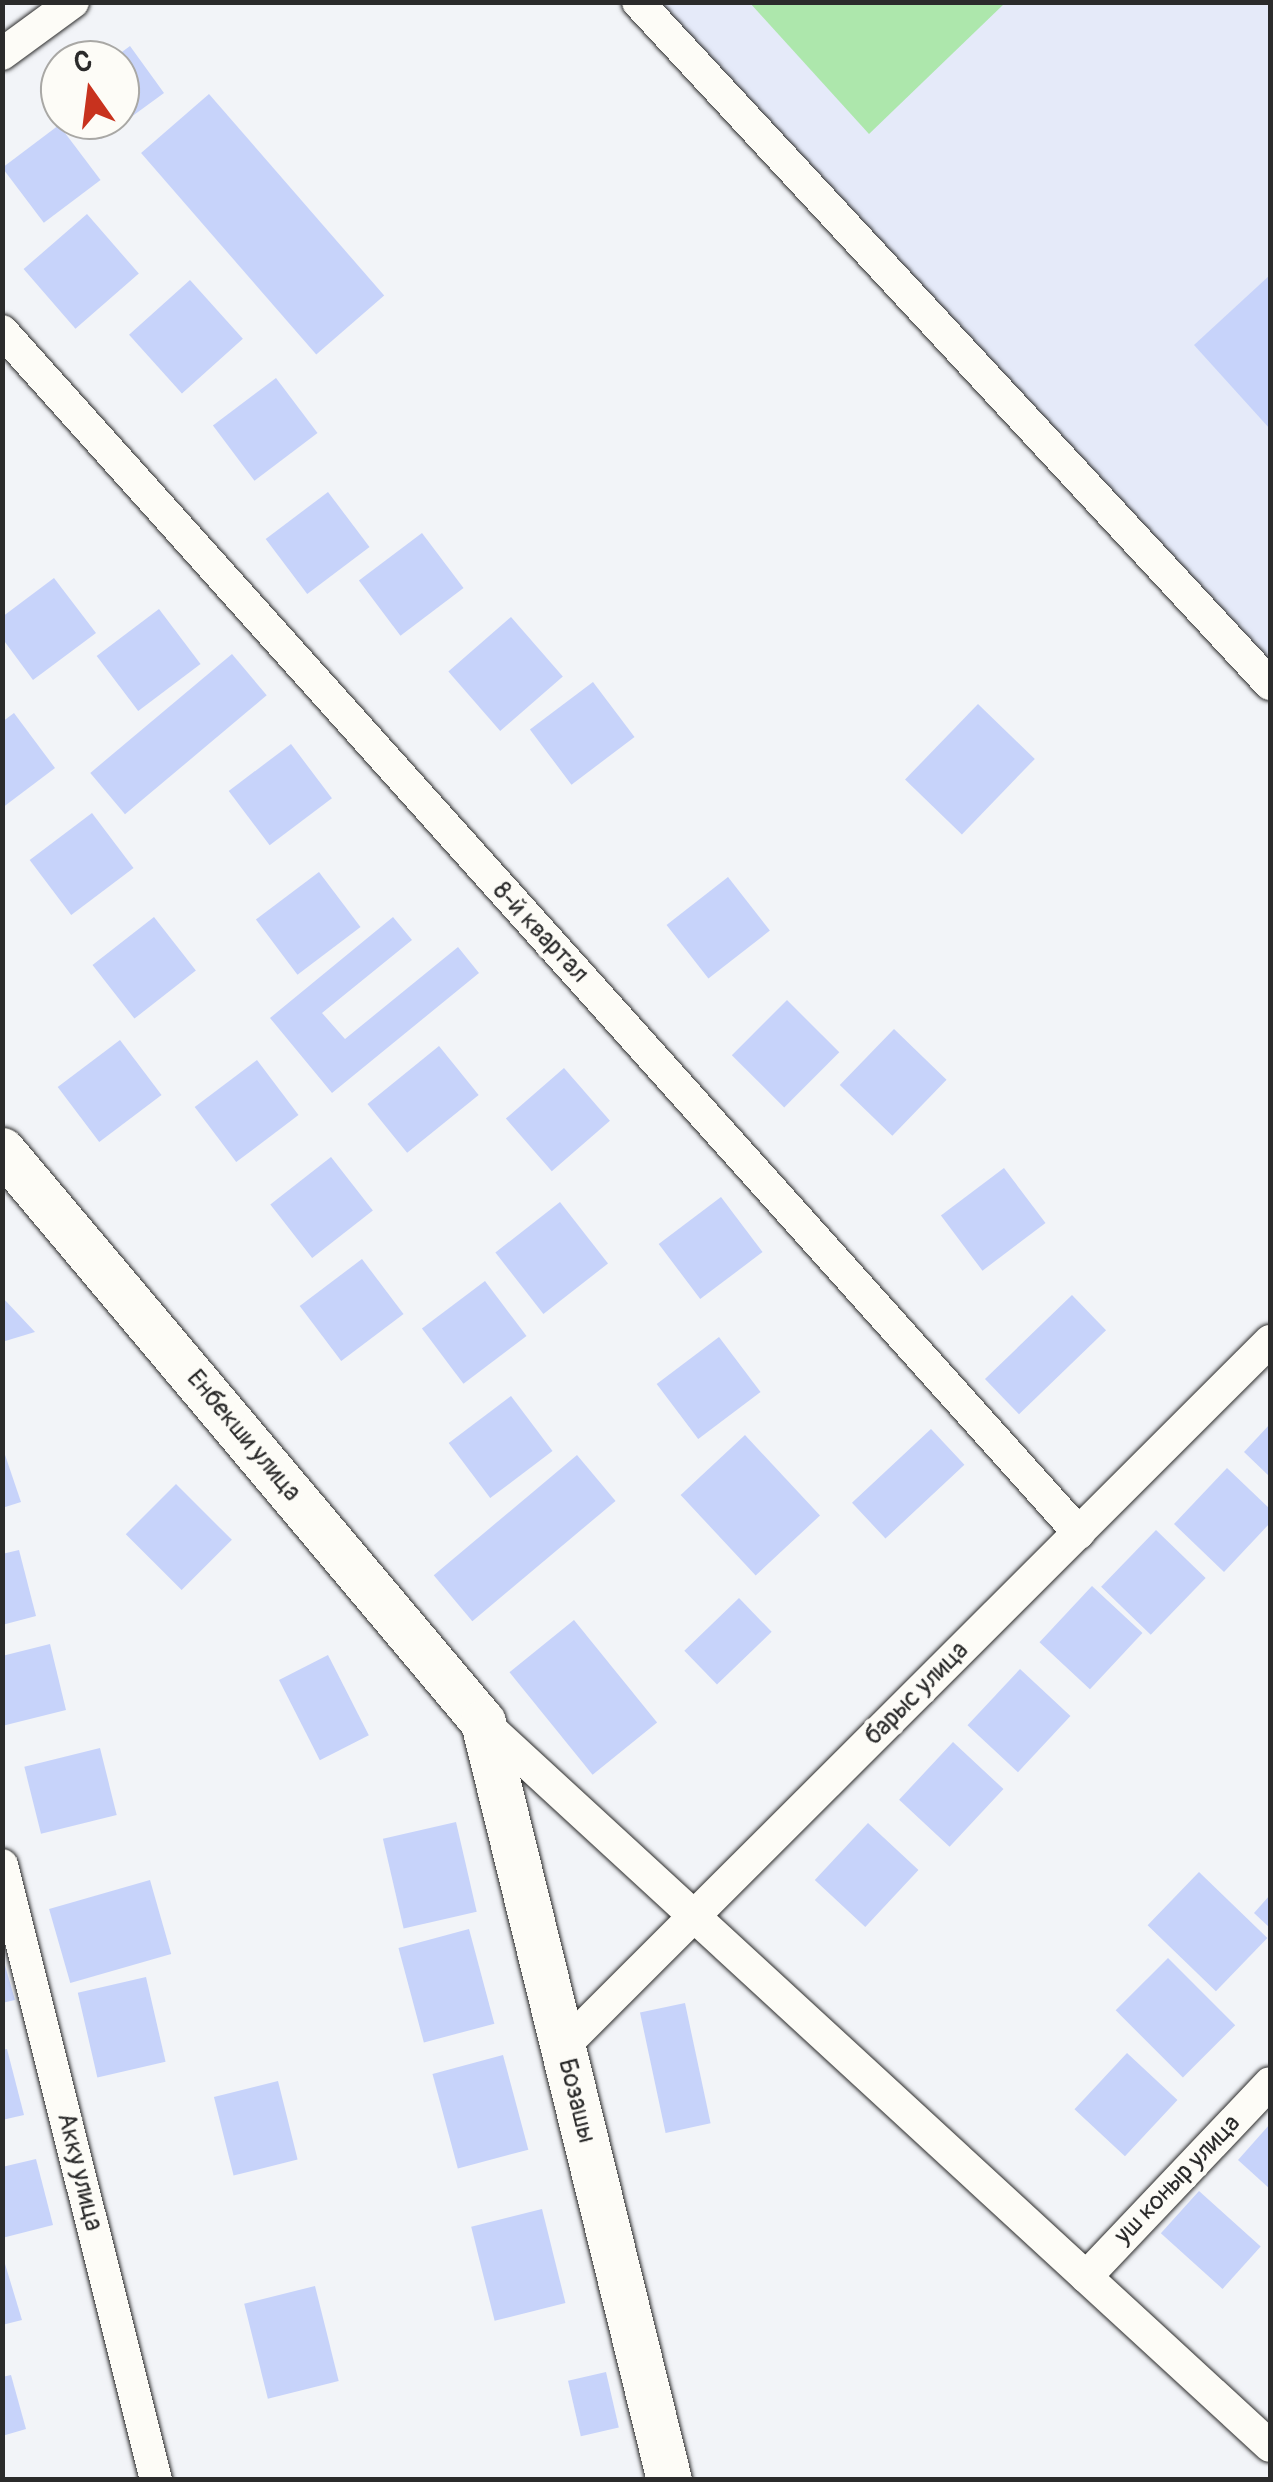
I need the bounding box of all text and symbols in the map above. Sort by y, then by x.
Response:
north arrow [40,40,140,140]
text: С [70,43,96,81]
street label: 8-й квартал [486,876,594,990]
street label: Енбекши улица [180,1364,306,1508]
street label: барыс улица [859,1636,975,1752]
street label: Бозашы [551,2056,601,2146]
street label: уш коныр улица [1109,2109,1247,2251]
street label: Акку улица [50,2110,108,2234]

